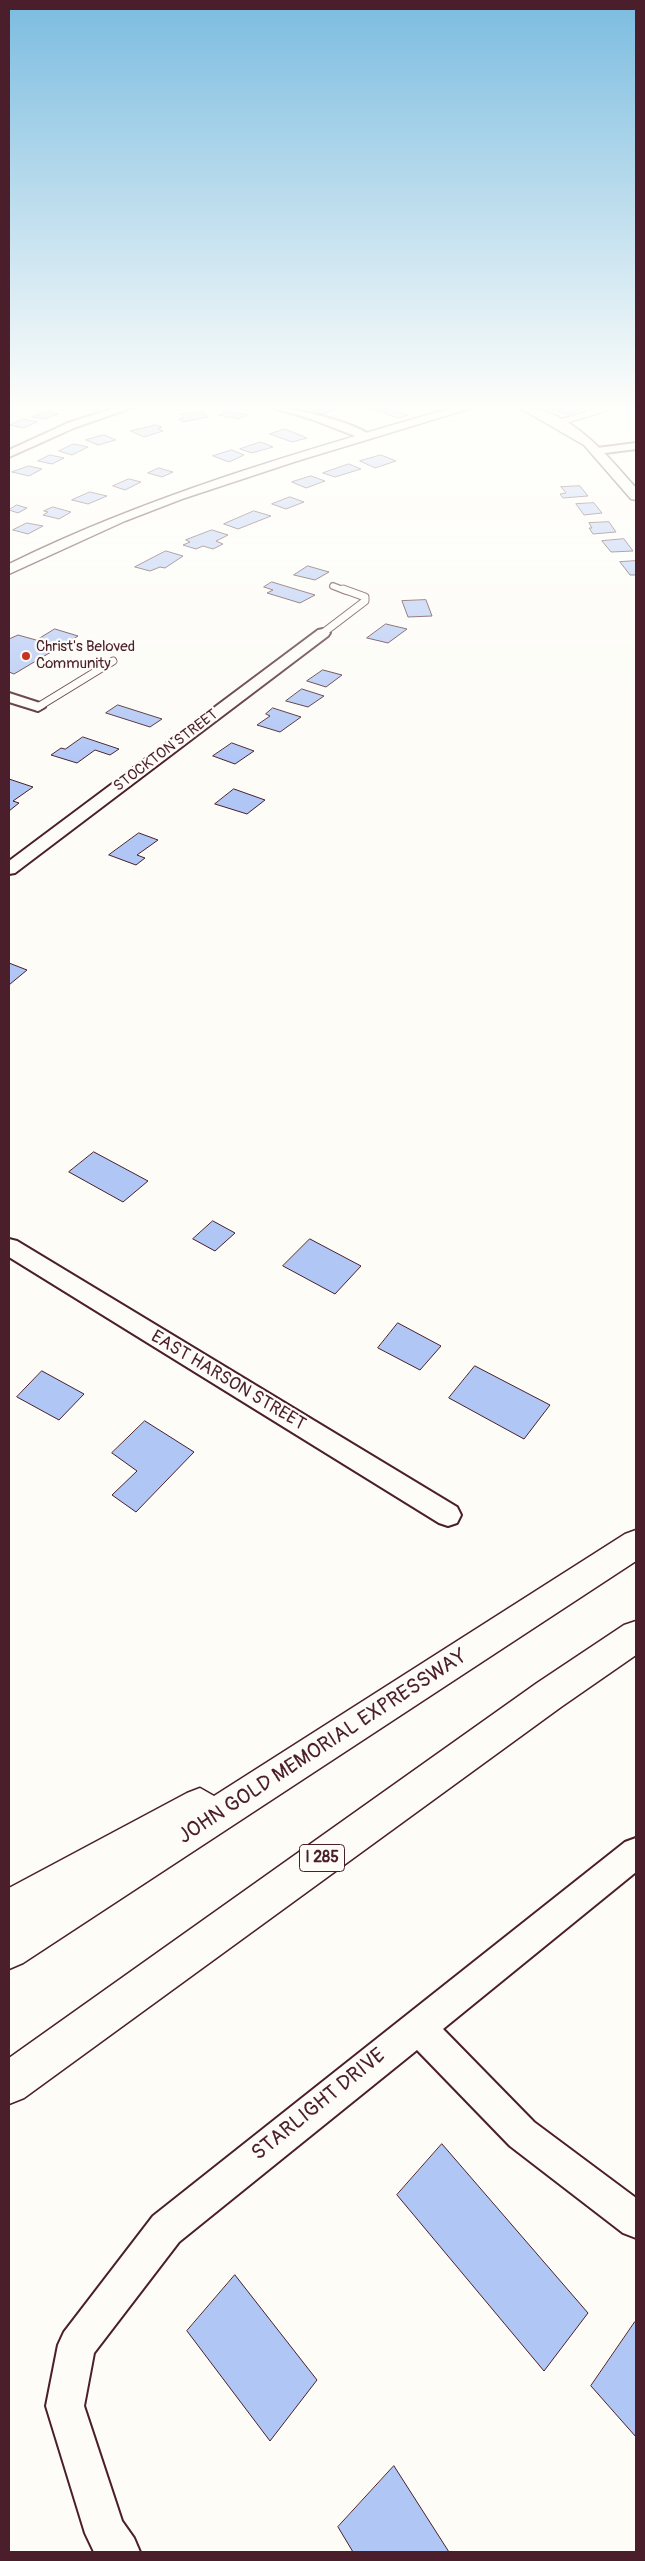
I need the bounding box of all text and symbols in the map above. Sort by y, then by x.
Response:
place label: Christ's Beloved Community [36,638,135,673]
marker: Christ's Beloved Community [20,650,32,662]
street label: STOCKTON STREET [110,706,222,796]
street label: EAST HARSON STREET [147,1326,309,1436]
street label: JOHN GOLD MEMORIAL EXPRESSWAY [174,1644,472,1850]
road number: I 285 [300,1845,344,1872]
street label: STARLIGHT DRIVE [247,2043,391,2167]

